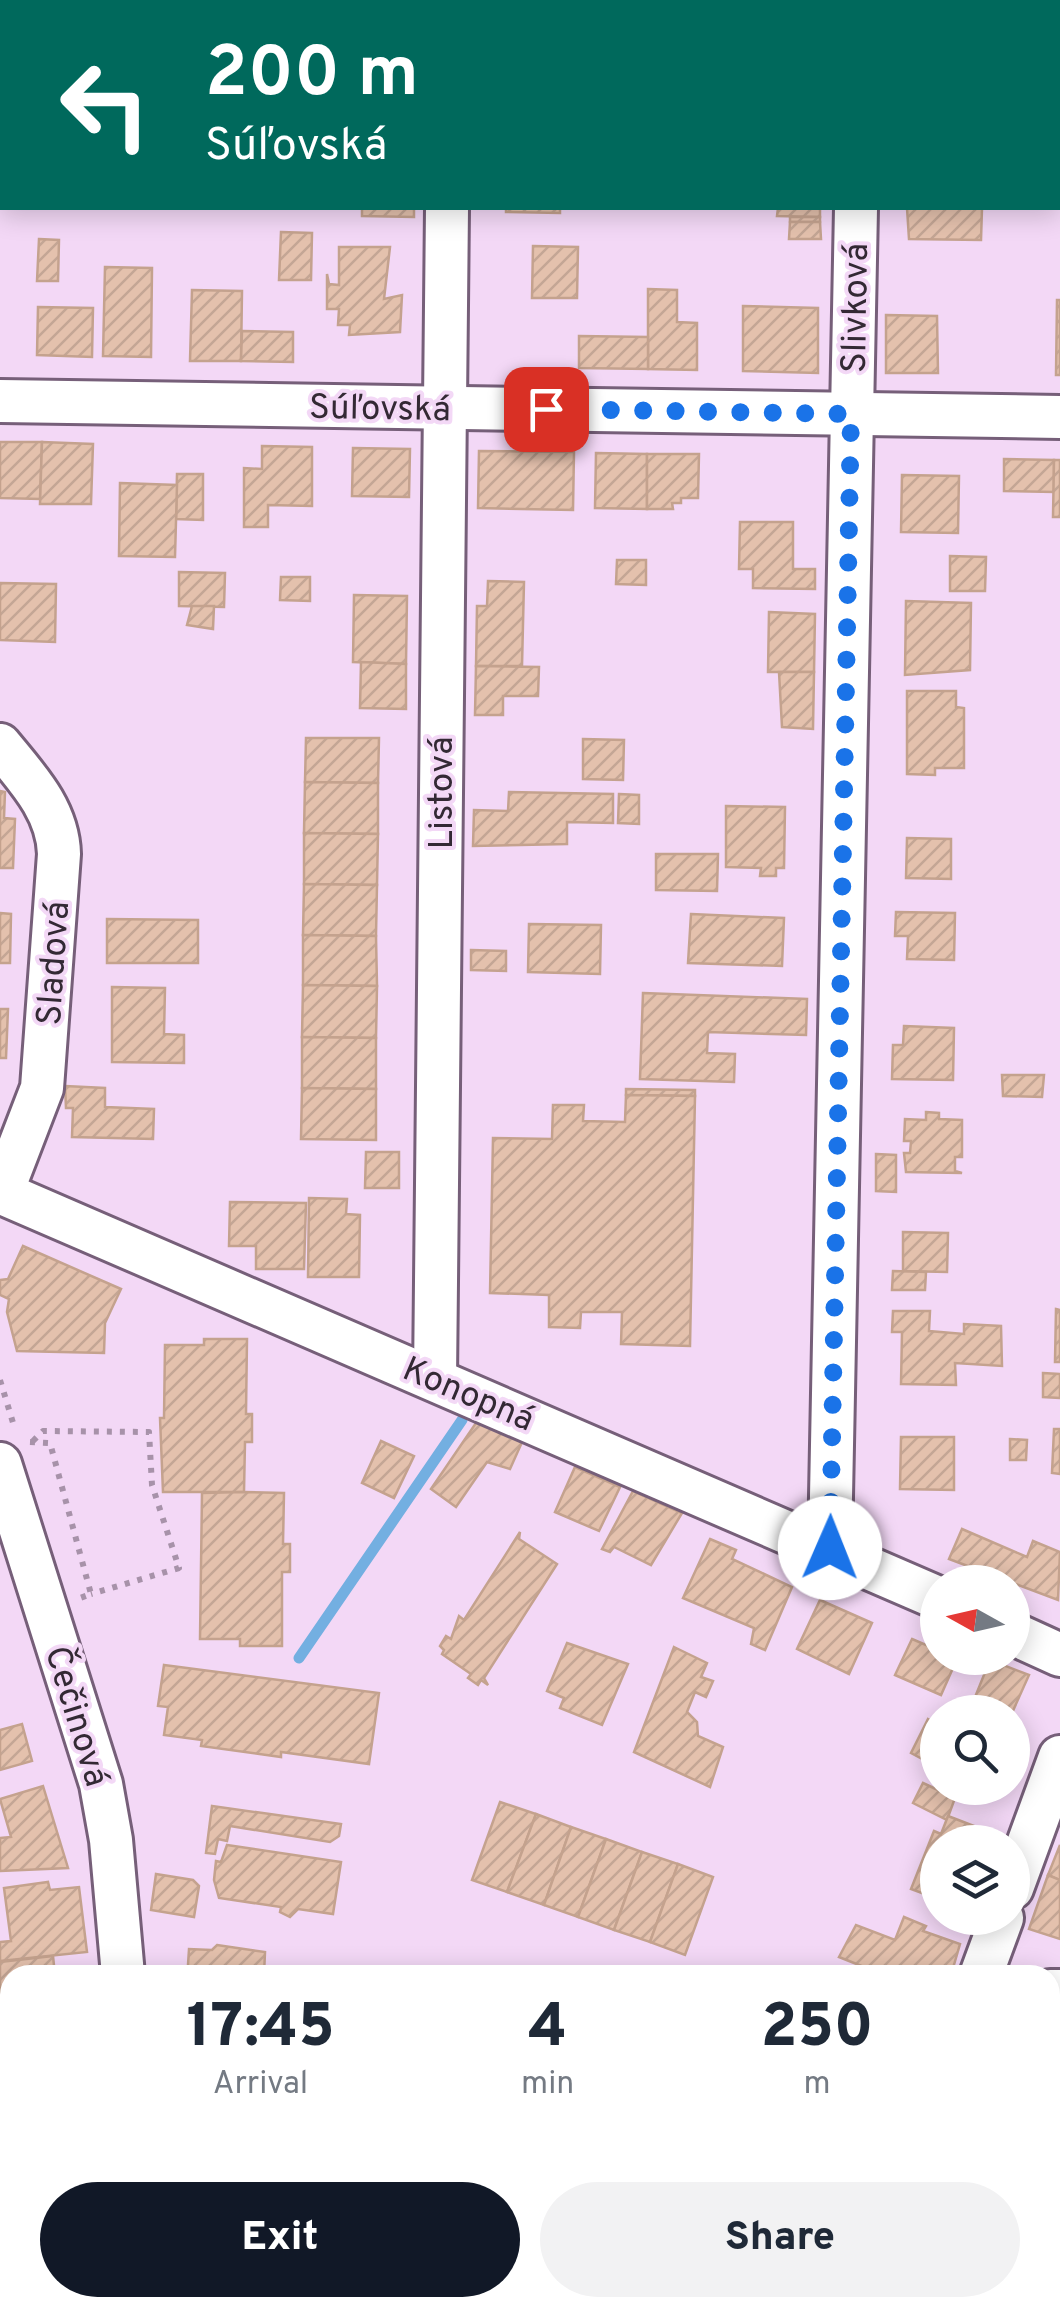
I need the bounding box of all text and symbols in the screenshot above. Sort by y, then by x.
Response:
text: 200 m [205,32,419,121]
icon: left [40,40,170,170]
text: Súľovská [205,119,387,176]
street label: Slivková [834,243,880,374]
pin [504,367,589,452]
icon: arrive [519,382,574,437]
street label: Súľovská [309,387,451,433]
street label: Listová [421,736,465,850]
street label: Sladová [29,900,81,1027]
street label: Konopná [395,1348,540,1443]
position arrow [778,1496,882,1600]
north arrow [920,1565,1030,1675]
map controls [920,1565,1030,1935]
street label: Čečinová [33,1641,118,1792]
button: search [920,1695,1030,1805]
button: layers [920,1825,1030,1935]
text: 17:45 [186,1992,335,2068]
text: 4 [528,1992,567,2068]
text: 250 [761,1992,874,2068]
text: Arrival [213,2065,308,2105]
text: min [521,2065,574,2105]
text: m [804,2065,831,2105]
button: Exit [40,2182,520,2297]
button: Share [540,2182,1020,2297]

